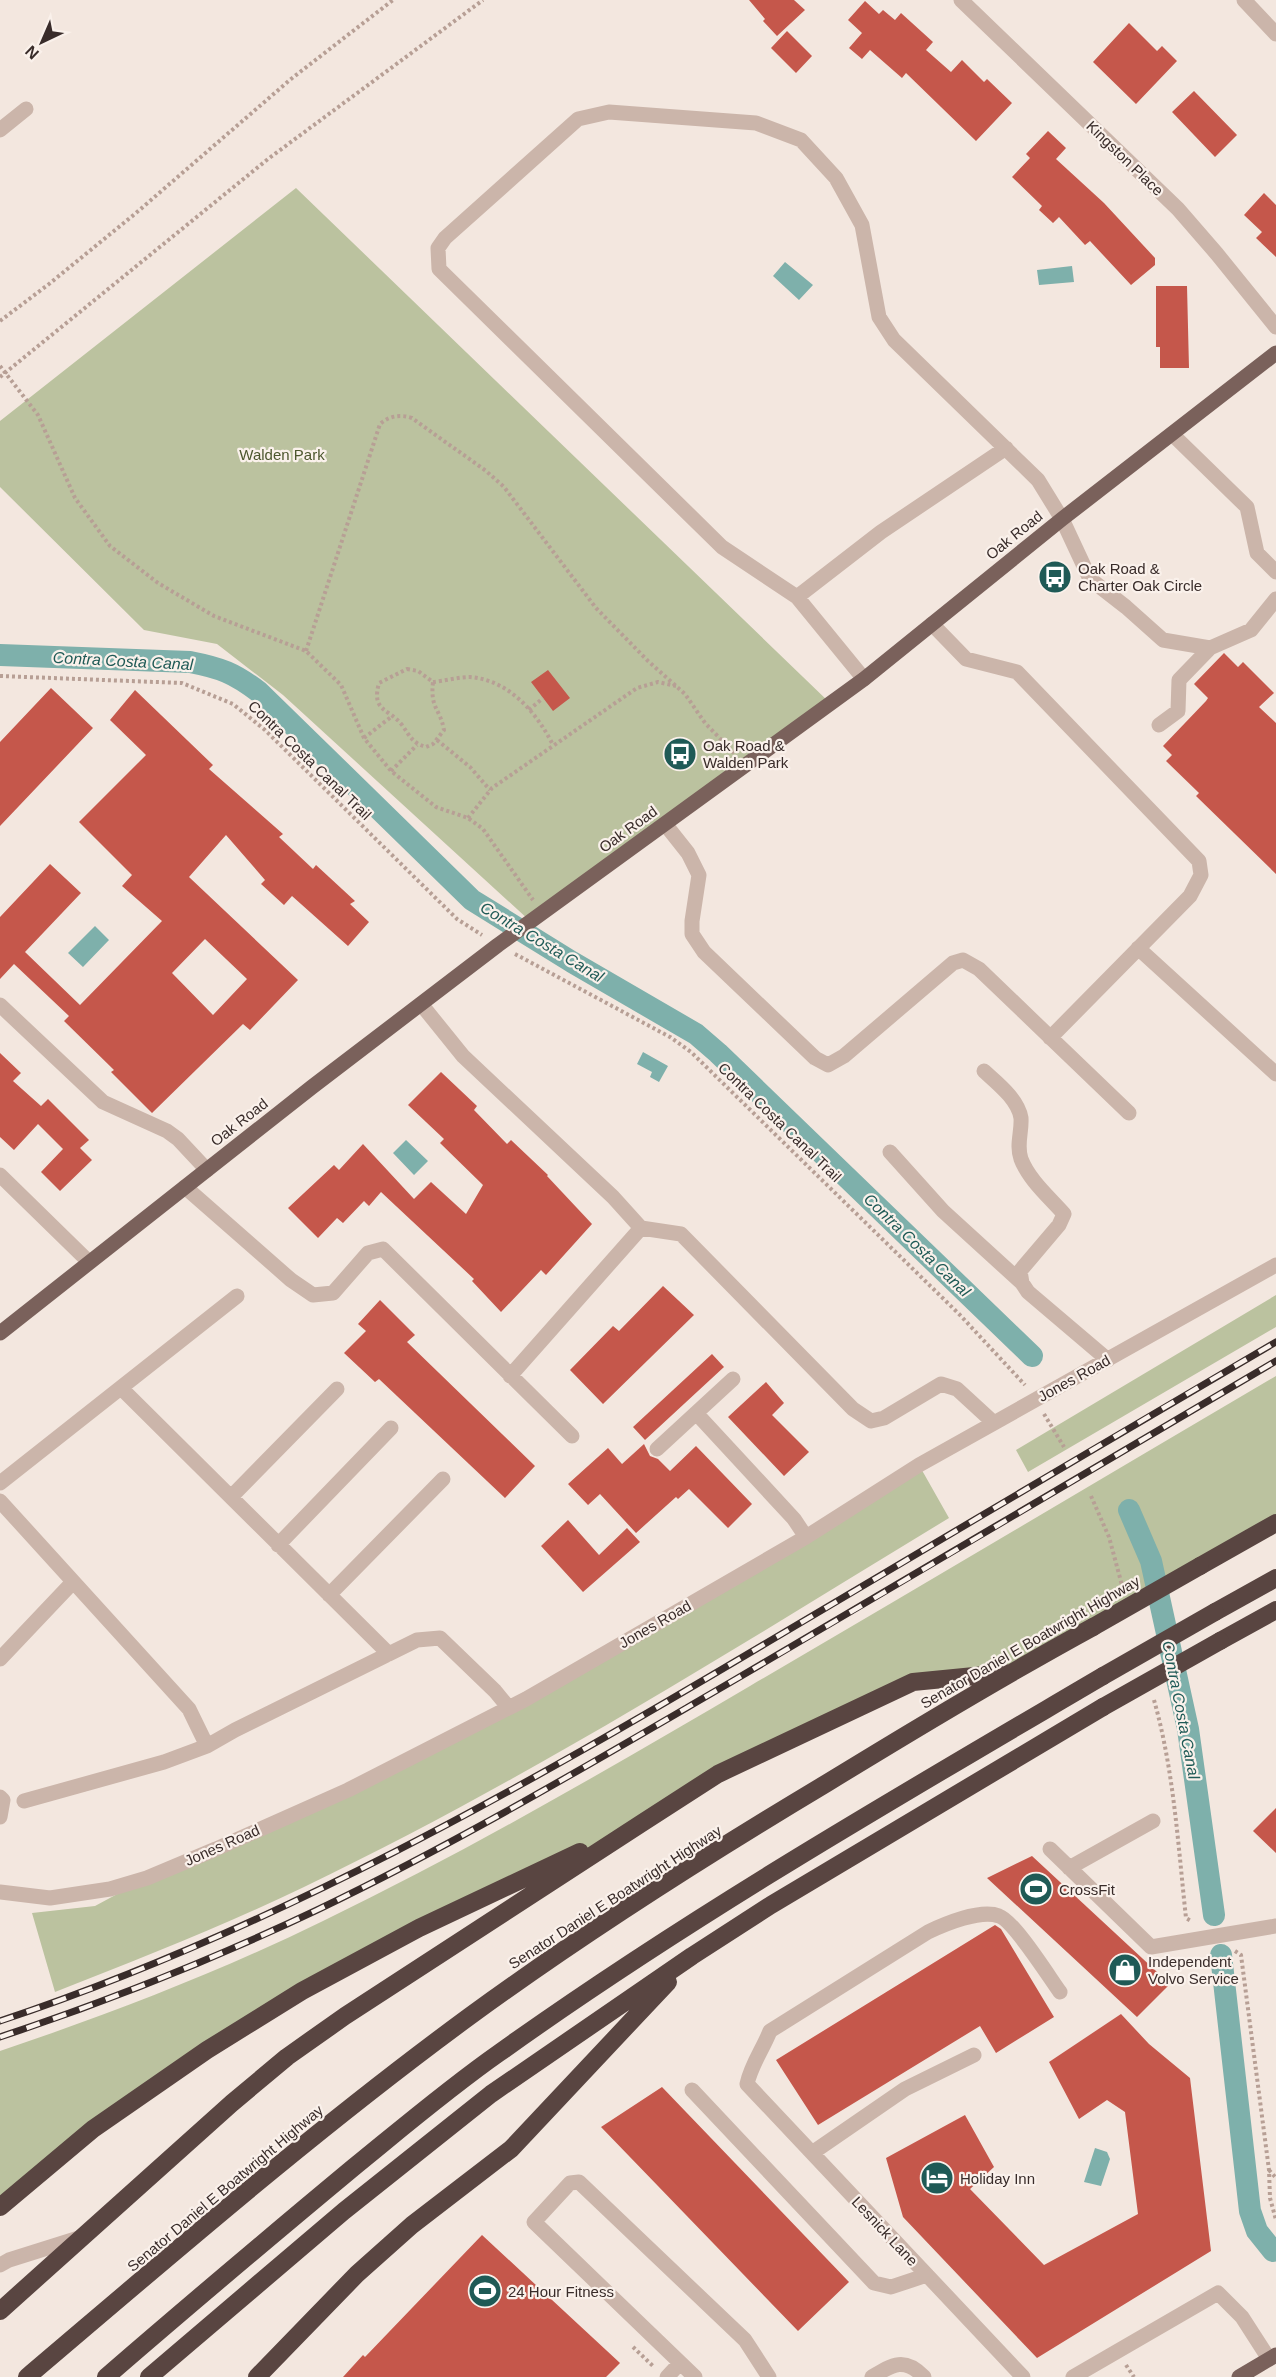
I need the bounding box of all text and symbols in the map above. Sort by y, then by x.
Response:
north arrow [12,12,72,72]
text: N [22,42,42,63]
street label: Kingston Place [1083,117,1167,199]
park label: Walden Park [239,446,325,463]
street label: Oak Road [982,507,1046,563]
bus stop icon: Oak Road & Charter Oak Circle [1037,559,1073,595]
place label: Oak Road & Charter Oak Circle [1078,560,1202,594]
water label: Contra Costa Canal [52,649,194,673]
street label: Contra Costa Canal Trail [245,697,375,823]
bus stop icon: Oak Road & Walden Park [662,736,698,772]
place label: Oak Road & Walden Park [703,737,789,771]
street label: Oak Road [596,802,660,856]
water label: Contra Costa Canal [477,899,607,986]
street label: Contra Costa Canal Trail [715,1059,845,1185]
street label: Oak Road [207,1095,271,1149]
water label: Contra Costa Canal [861,1190,974,1300]
street label: Jones Road [1035,1351,1113,1405]
street label: Senator Daniel E Boatwright Highway [917,1572,1143,1712]
street label: Jones Road [616,1597,694,1651]
water label: Contra Costa Canal [1159,1639,1203,1781]
street label: Jones Road [182,1821,262,1869]
street label: Senator Daniel E Boatwright Highway [505,1821,725,1972]
sports icon: CrossFit [1018,1871,1054,1907]
place label: CrossFit [1059,1881,1116,1898]
shop icon: Independent Volvo Service [1107,1952,1143,1988]
place label: Independent Volvo Service [1148,1953,1239,1987]
street label: Senator Daniel E Boatwright Highway [124,2101,327,2275]
hotel icon: Holiday Inn [919,2160,955,2196]
place label: Holiday Inn [960,2170,1035,2187]
street label: Lesnick Lane [849,2193,921,2269]
sports icon: 24 Hour Fitness [467,2273,503,2309]
place label: 24 Hour Fitness [508,2283,614,2300]

